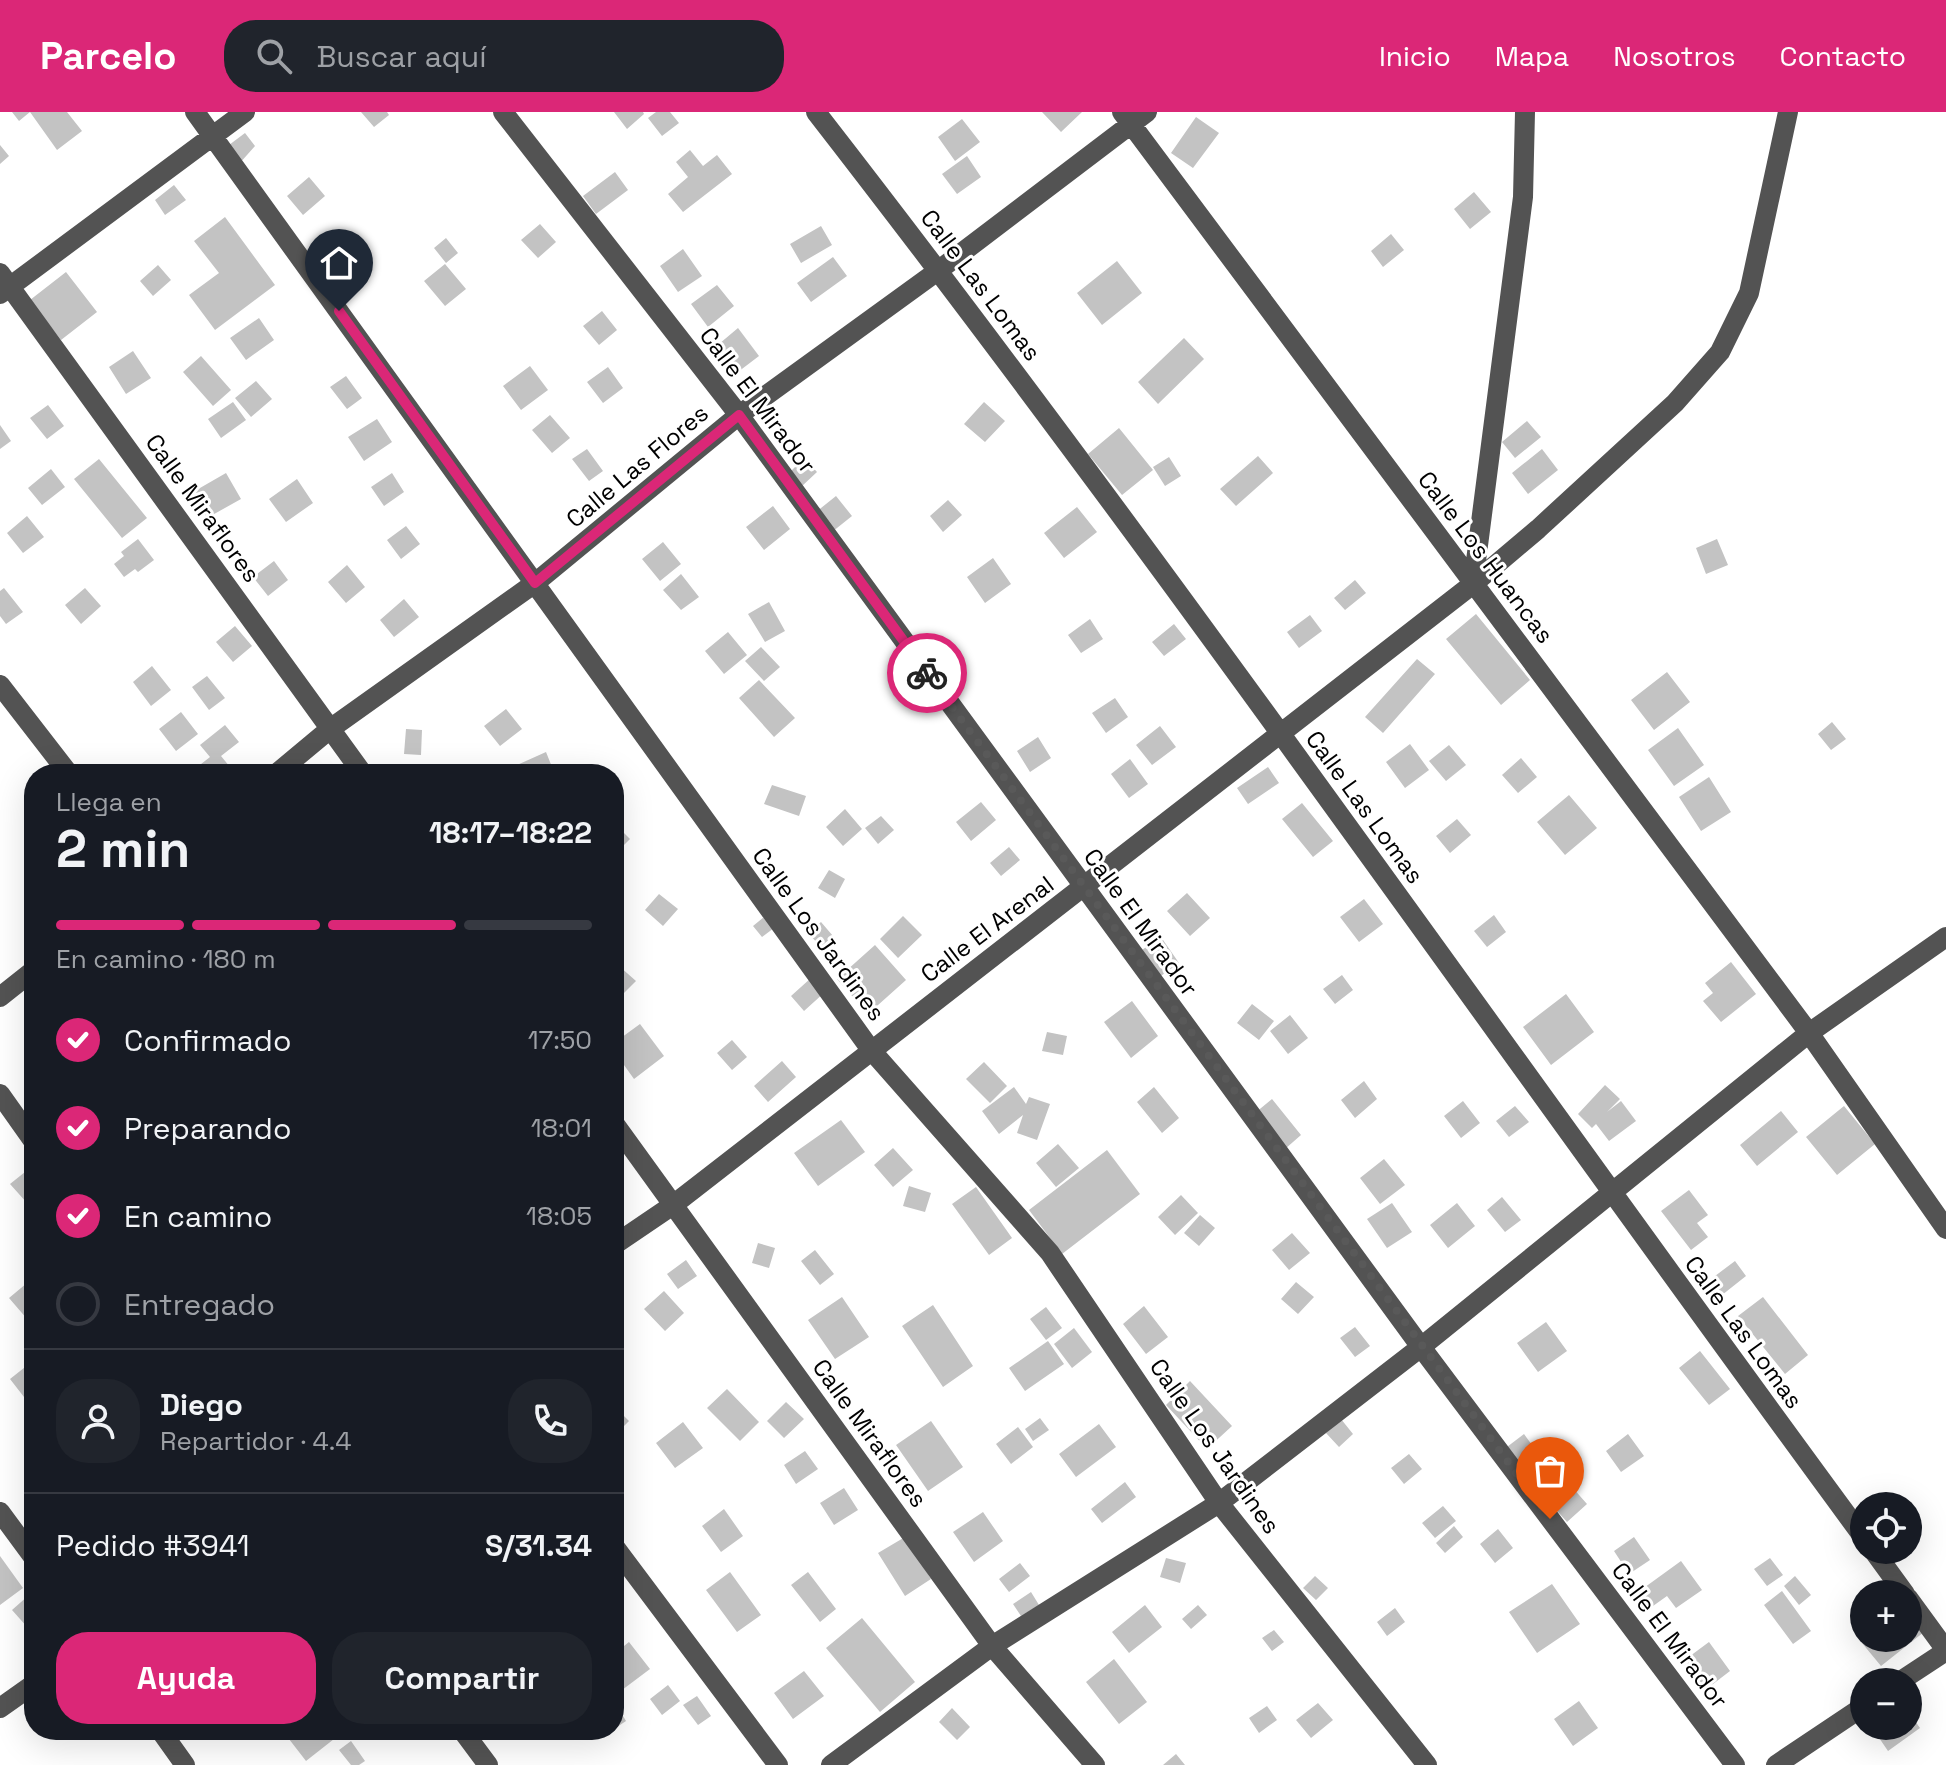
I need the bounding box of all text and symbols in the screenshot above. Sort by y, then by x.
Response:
search box [224,20,784,92]
text: Parcelo [40,32,176,80]
icon: search [252,34,296,78]
text: Buscar aquí [316,37,487,76]
text: Inicio [1379,38,1451,74]
text: Mapa [1495,38,1569,74]
text: Nosotros [1613,38,1736,74]
text: Contacto [1780,38,1906,74]
street label: Calle Las Lomas [914,203,1048,367]
pin [305,229,373,311]
icon: home [317,241,361,285]
street label: Calle El Mirador [693,321,823,479]
street label: Calle Las Flores [560,398,714,534]
street label: Calle Miraflores [139,428,267,588]
street label: Calle Los Huancas [1411,465,1561,649]
courier [887,633,967,713]
icon: bike [905,651,949,695]
street label: Calle Las Lomas [1299,724,1431,890]
text: Llega en [56,785,162,819]
text: 18:17–18:22 [429,813,592,852]
text: 2 min [56,816,190,882]
street label: Calle Los Jardines [746,841,892,1027]
street label: Calle El Mirador [1077,842,1205,1002]
street label: Calle El Arenal [914,869,1060,989]
text: En camino · 180 m [56,942,276,976]
icon: check [56,1018,100,1062]
text: Confirmado [124,1021,291,1060]
text: 17:50 [528,1023,592,1057]
icon: check [56,1106,100,1150]
text: Preparando [124,1109,291,1148]
text: 18:01 [531,1111,592,1145]
icon: check [56,1194,100,1238]
text: En camino [124,1197,272,1236]
text: 18:05 [526,1199,592,1233]
street label: Calle Las Lomas [1678,1249,1810,1415]
text: Entregado [124,1285,275,1324]
street label: Calle Los Jardines [1143,1352,1287,1540]
street label: Calle Miraflores [806,1353,934,1513]
button: person [56,1379,140,1463]
button: phone [508,1379,592,1463]
text: Diego [160,1385,243,1424]
text: Repartidor · 4.4 [160,1424,352,1458]
pin [1516,1437,1584,1519]
icon: bag [1528,1449,1572,1493]
map controls [1850,1492,1922,1740]
button: locate [1850,1492,1922,1564]
text: Pedido #3941 [56,1526,249,1565]
text: S/31.34 [485,1526,592,1565]
street label: Calle El Mirador [1605,1556,1735,1714]
button: + [1850,1580,1922,1652]
button: Ayuda [56,1632,316,1724]
button: Compartir [332,1632,592,1724]
button: − [1850,1668,1922,1740]

